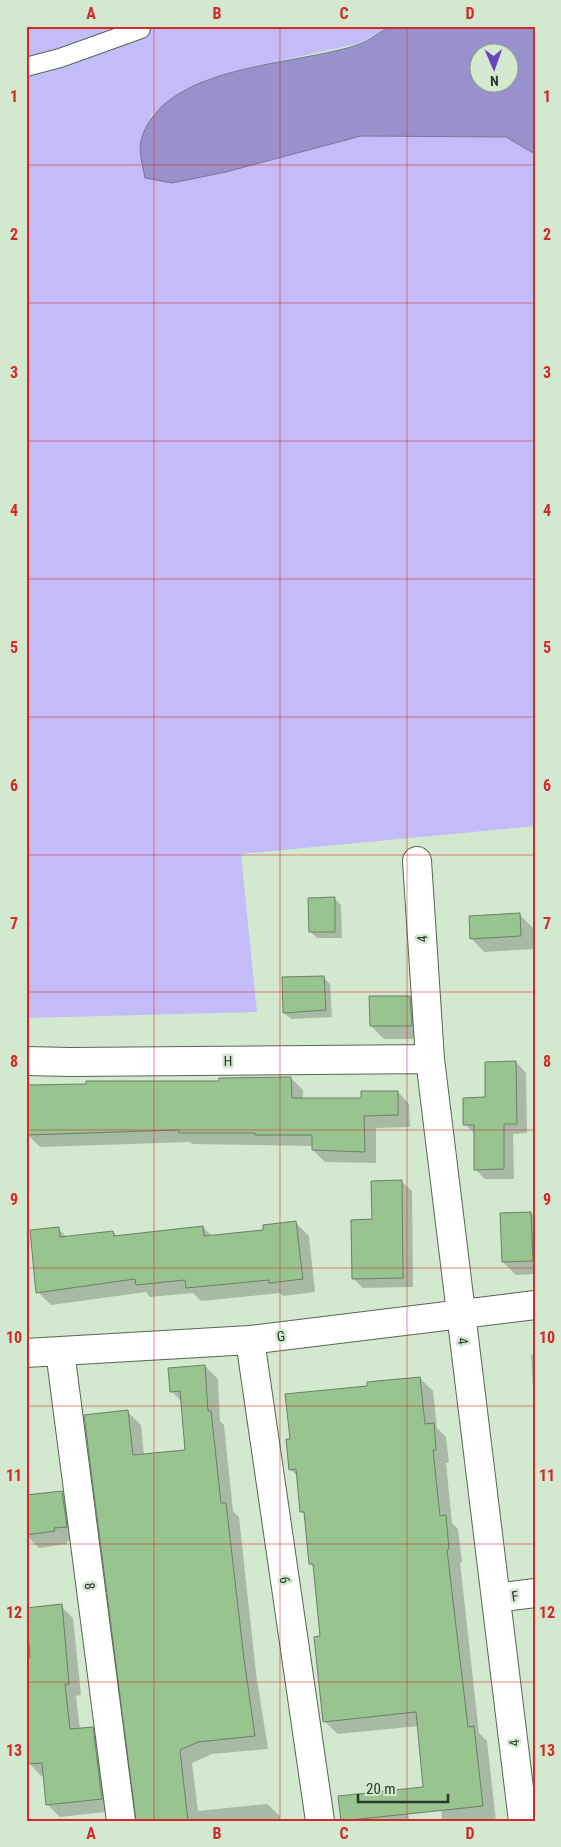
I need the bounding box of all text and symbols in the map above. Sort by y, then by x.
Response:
text: A [86,4,96,23]
text: B [213,4,222,23]
text: C [339,4,349,23]
text: D [465,4,475,23]
north arrow [468,42,518,92]
text: N [490,73,499,89]
text: 1 [10,87,18,106]
text: 1 [543,87,551,106]
text: 2 [10,225,18,244]
text: 2 [543,225,551,244]
text: 3 [10,363,18,382]
text: 3 [543,363,551,382]
text: 4 [10,501,18,520]
text: 4 [543,501,551,520]
text: 5 [10,638,18,657]
text: 5 [543,638,551,657]
text: 6 [10,776,18,795]
text: 6 [543,776,551,795]
text: 7 [10,914,18,933]
text: 7 [543,914,551,933]
street label: 4 [414,935,430,943]
text: 8 [10,1052,18,1071]
text: 8 [543,1052,551,1071]
street label: H [224,1053,232,1069]
text: 9 [10,1190,18,1209]
text: 9 [543,1190,551,1209]
text: 10 [6,1328,22,1347]
street label: G [276,1328,286,1344]
text: 10 [539,1328,555,1347]
street label: 4 [455,1337,471,1345]
text: 11 [6,1466,22,1485]
text: 11 [539,1466,555,1485]
street label: 6 [277,1575,293,1585]
street label: 8 [82,1582,98,1590]
street label: F [511,1588,520,1604]
text: 12 [6,1603,22,1622]
text: 12 [539,1603,555,1622]
street label: 4 [506,1739,522,1747]
text: 13 [6,1741,22,1760]
text: 13 [539,1741,555,1760]
scale bar [358,1772,448,1804]
text: 20 m [366,1780,396,1798]
text: A [86,1824,96,1843]
text: B [213,1824,222,1843]
text: C [339,1824,349,1843]
text: D [465,1824,475,1843]

